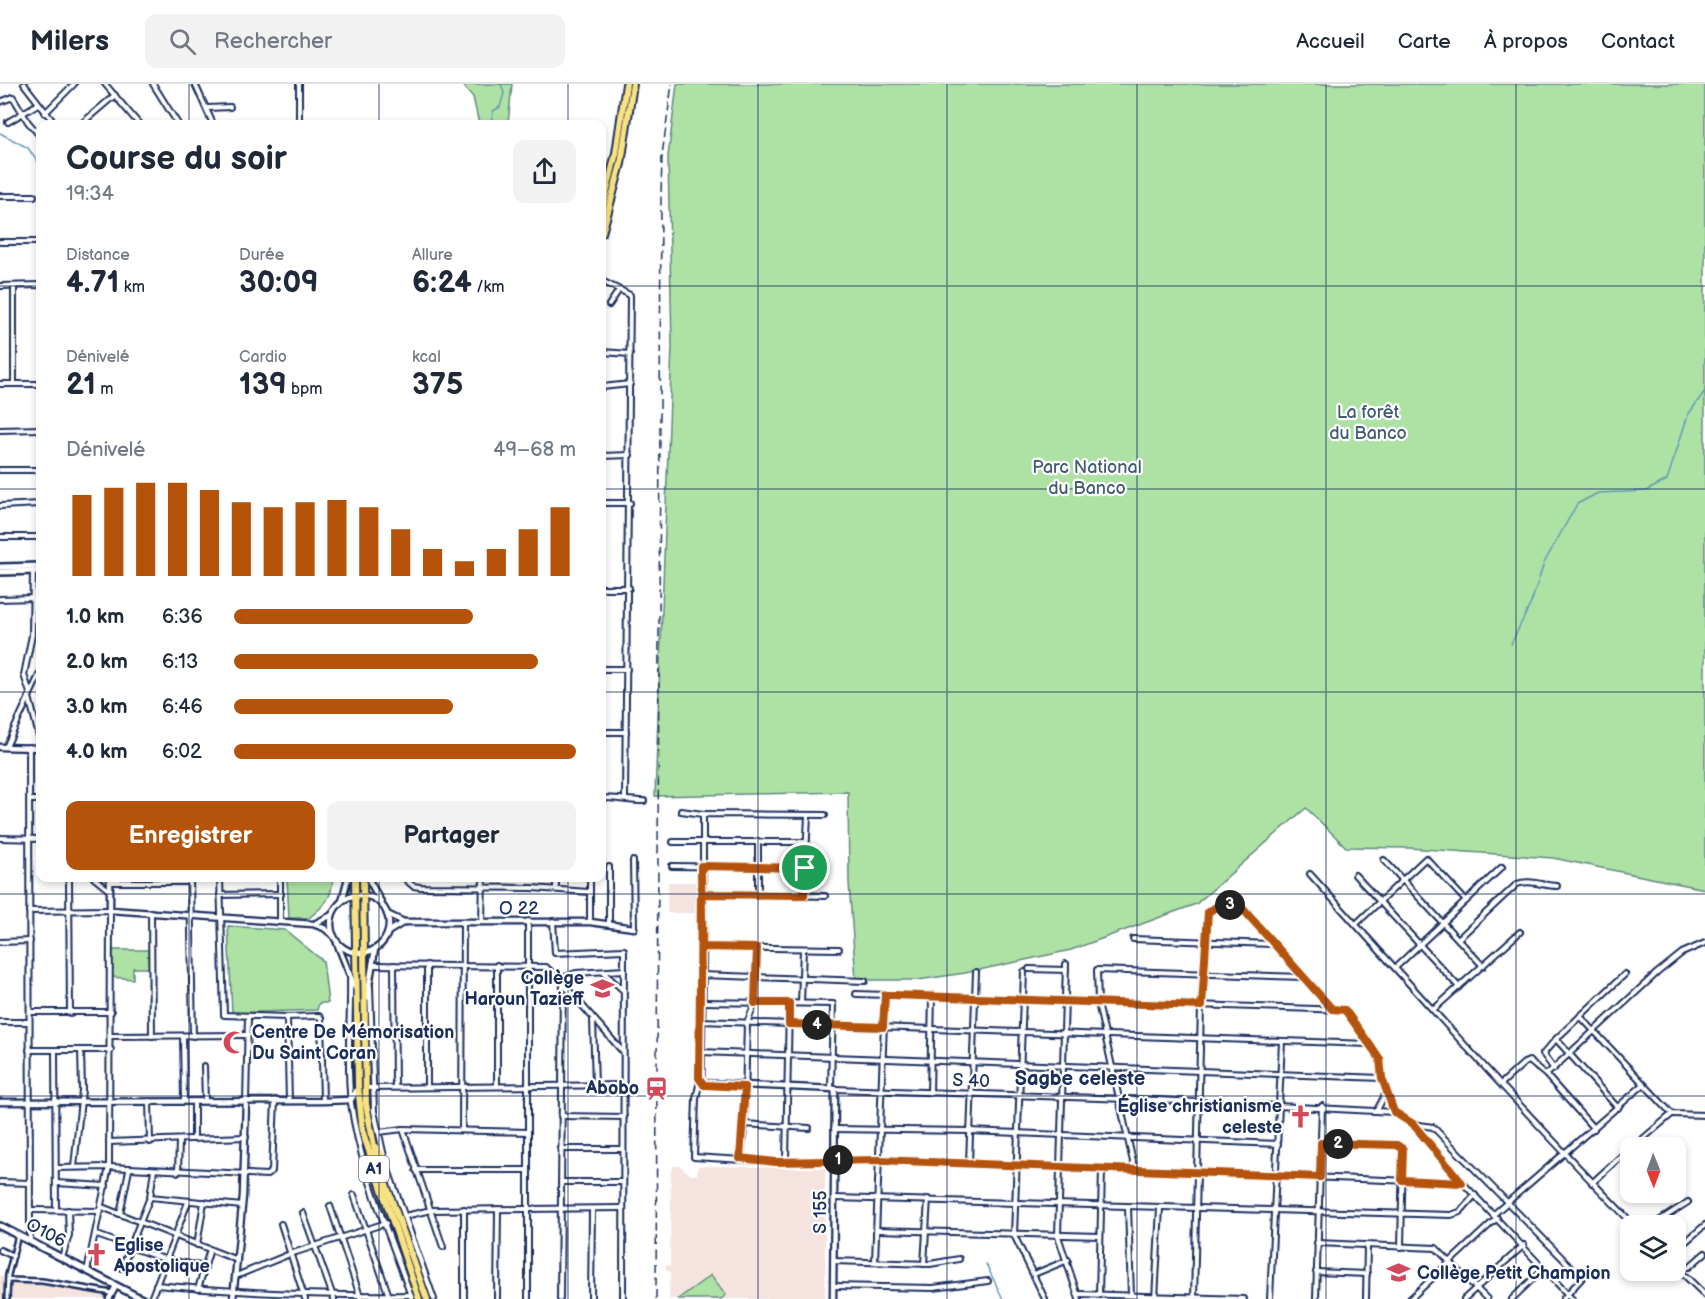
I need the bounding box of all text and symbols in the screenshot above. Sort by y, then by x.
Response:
search box [145,14,565,68]
text: Milers [30,25,109,58]
icon: search [166,25,199,58]
text: Rechercher [214,28,332,55]
text: Accueil [1296,29,1365,54]
text: Carte [1398,29,1451,54]
text: À propos [1484,29,1568,54]
text: Contact [1601,29,1675,54]
text: Course du soir [66,139,287,179]
button: share [513,140,576,203]
text: 19:34 [66,182,114,206]
text: Distance [66,246,130,265]
text: Durée [239,246,284,265]
text: Allure [412,246,453,265]
text: 4.71 [66,265,119,301]
text: 30:09 [239,265,319,301]
text: 6:24 [412,265,472,301]
text: km [119,278,145,297]
text: /km [472,278,504,297]
text: Dénivelé [66,348,129,367]
text: Cardio [239,348,287,367]
text: kcal [412,348,441,367]
text: 21 [66,367,96,403]
text: 139 [239,367,287,403]
text: 375 [412,367,463,403]
text: m [96,380,114,399]
text: bpm [287,380,323,399]
park label: La forêt du Banco [1329,402,1407,444]
text: Dénivelé [66,438,145,462]
text: 49–68 m [493,438,576,462]
park label: Parc National du Banco [1032,457,1142,499]
text: 1.0 km [66,605,124,629]
text: 6:36 [162,605,203,629]
text: 2.0 km [66,650,128,674]
text: 6:13 [162,650,198,674]
text: 3.0 km [66,695,127,719]
text: 6:46 [162,695,203,719]
text: 4.0 km [66,740,128,764]
text: 6:02 [162,740,202,764]
button: Enregistrer [66,801,315,870]
button: Partager [327,801,576,870]
pin [779,842,830,893]
icon: arrive [788,851,821,884]
pin: 3 [1215,890,1245,920]
text: 3 [1225,895,1235,914]
street label: O 22 [499,898,539,919]
place label: Collège Haroun Tazieff [464,968,584,1010]
school or university icon: Collège Haroun Tazieff [589,975,615,1001]
pin: 4 [802,1010,832,1040]
text: 4 [812,1015,822,1034]
place label: Centre De Mémorisation Du Saint Coran [252,1022,454,1064]
mosque icon: Centre De Mémorisation Du Saint Coran [221,1029,247,1055]
district label: Sagbe celeste [1015,1067,1145,1091]
street label: S 40 [952,1070,990,1092]
station icon: Abobo [644,1075,670,1101]
place label: Abobo [585,1078,639,1099]
place label: Église christianisme celeste [1117,1094,1282,1138]
church icon: Église christianisme celeste [1287,1103,1313,1129]
pin: 2 [1323,1129,1353,1159]
text: 2 [1333,1134,1343,1153]
north arrow [1620,1137,1686,1203]
map controls [1620,1137,1686,1281]
pin: 1 [823,1145,853,1175]
text: 1 [835,1150,841,1169]
road number: A1 [359,1156,389,1182]
street label: S 155 [810,1190,831,1234]
street label: O106 [22,1214,70,1252]
button: layers [1620,1215,1686,1281]
place label: Eglise Apostolique [113,1235,210,1277]
church icon: Eglise Apostolique [83,1242,109,1268]
school or university icon: Collège Petit Champion [1386,1260,1412,1286]
place label: Collège Petit Champion [1417,1263,1611,1284]

